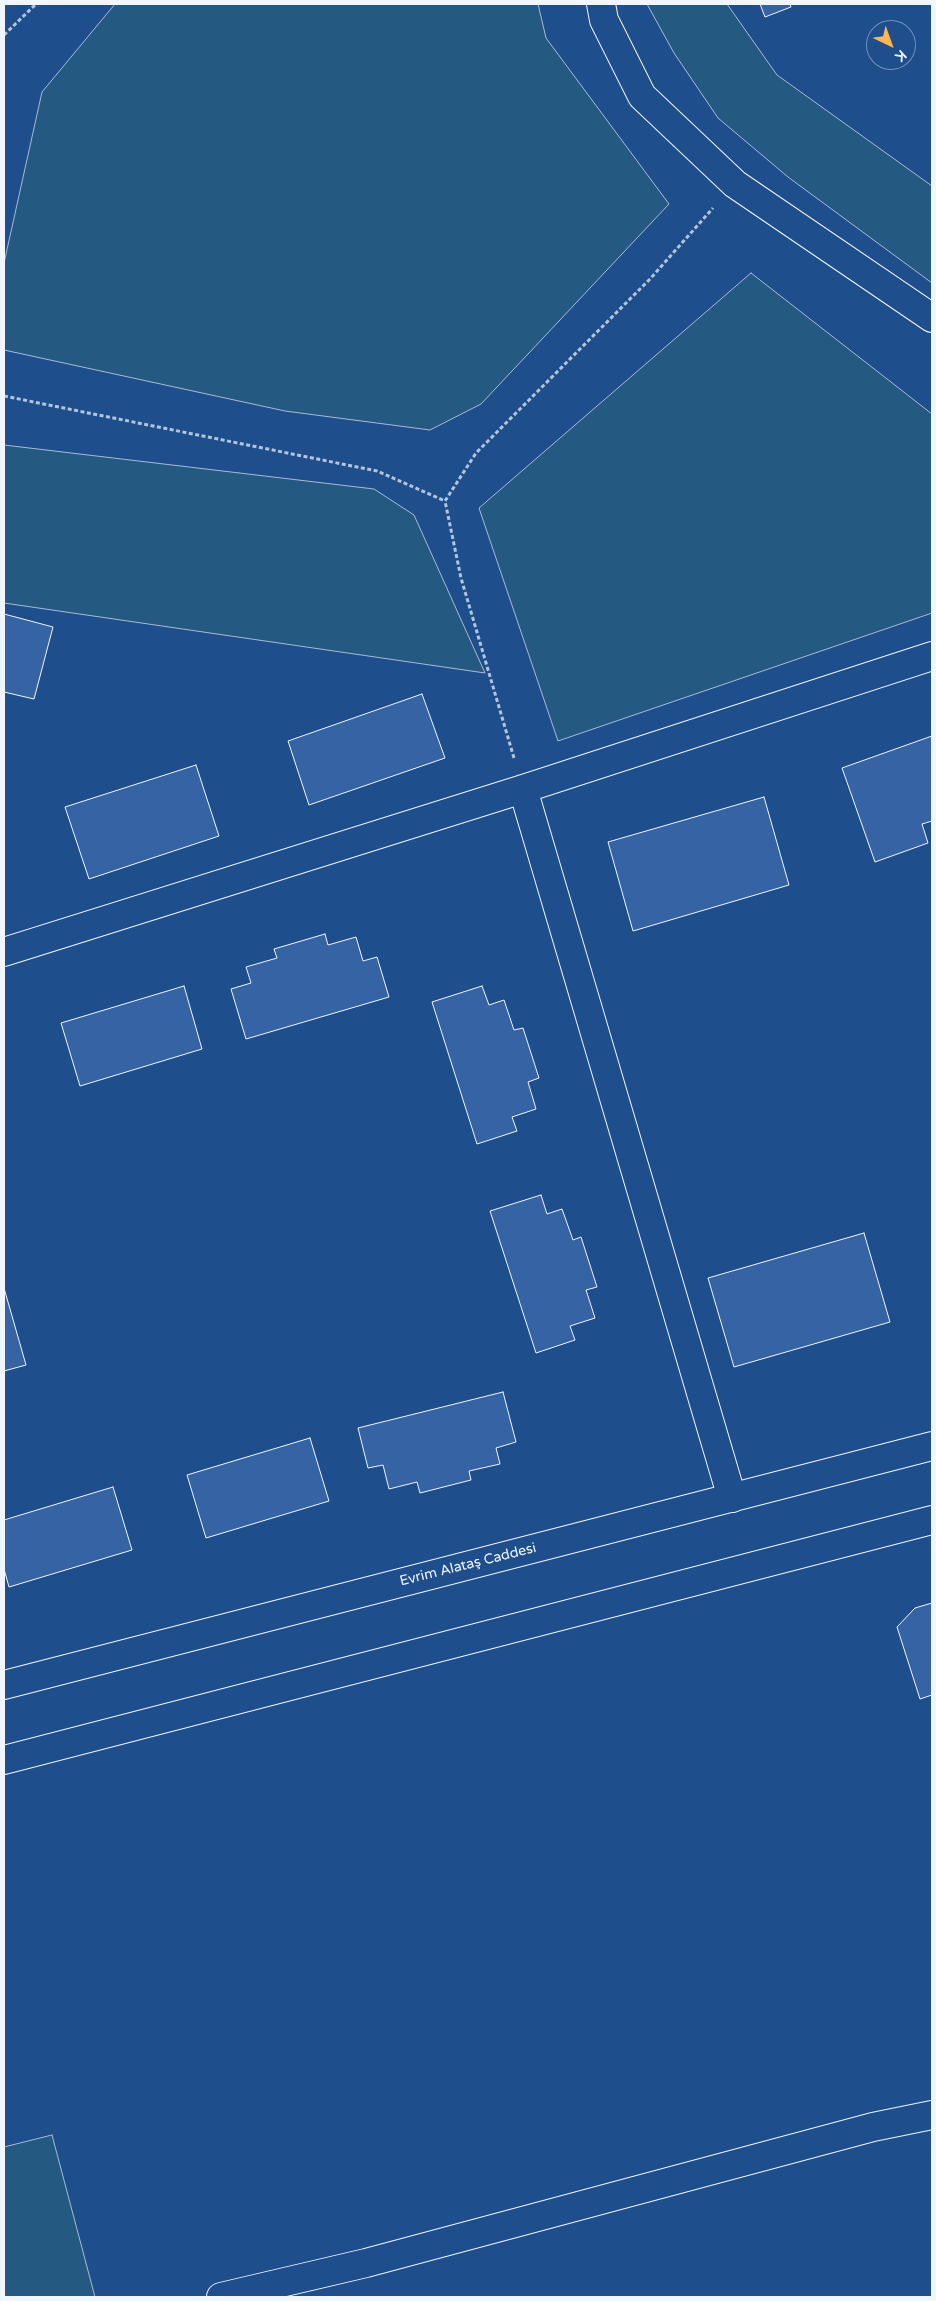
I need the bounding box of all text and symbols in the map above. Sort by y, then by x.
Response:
north arrow [866,20,916,70]
text: K [892,46,910,65]
street label: Evrim Alataş Caddesi [398,1540,538,1590]

